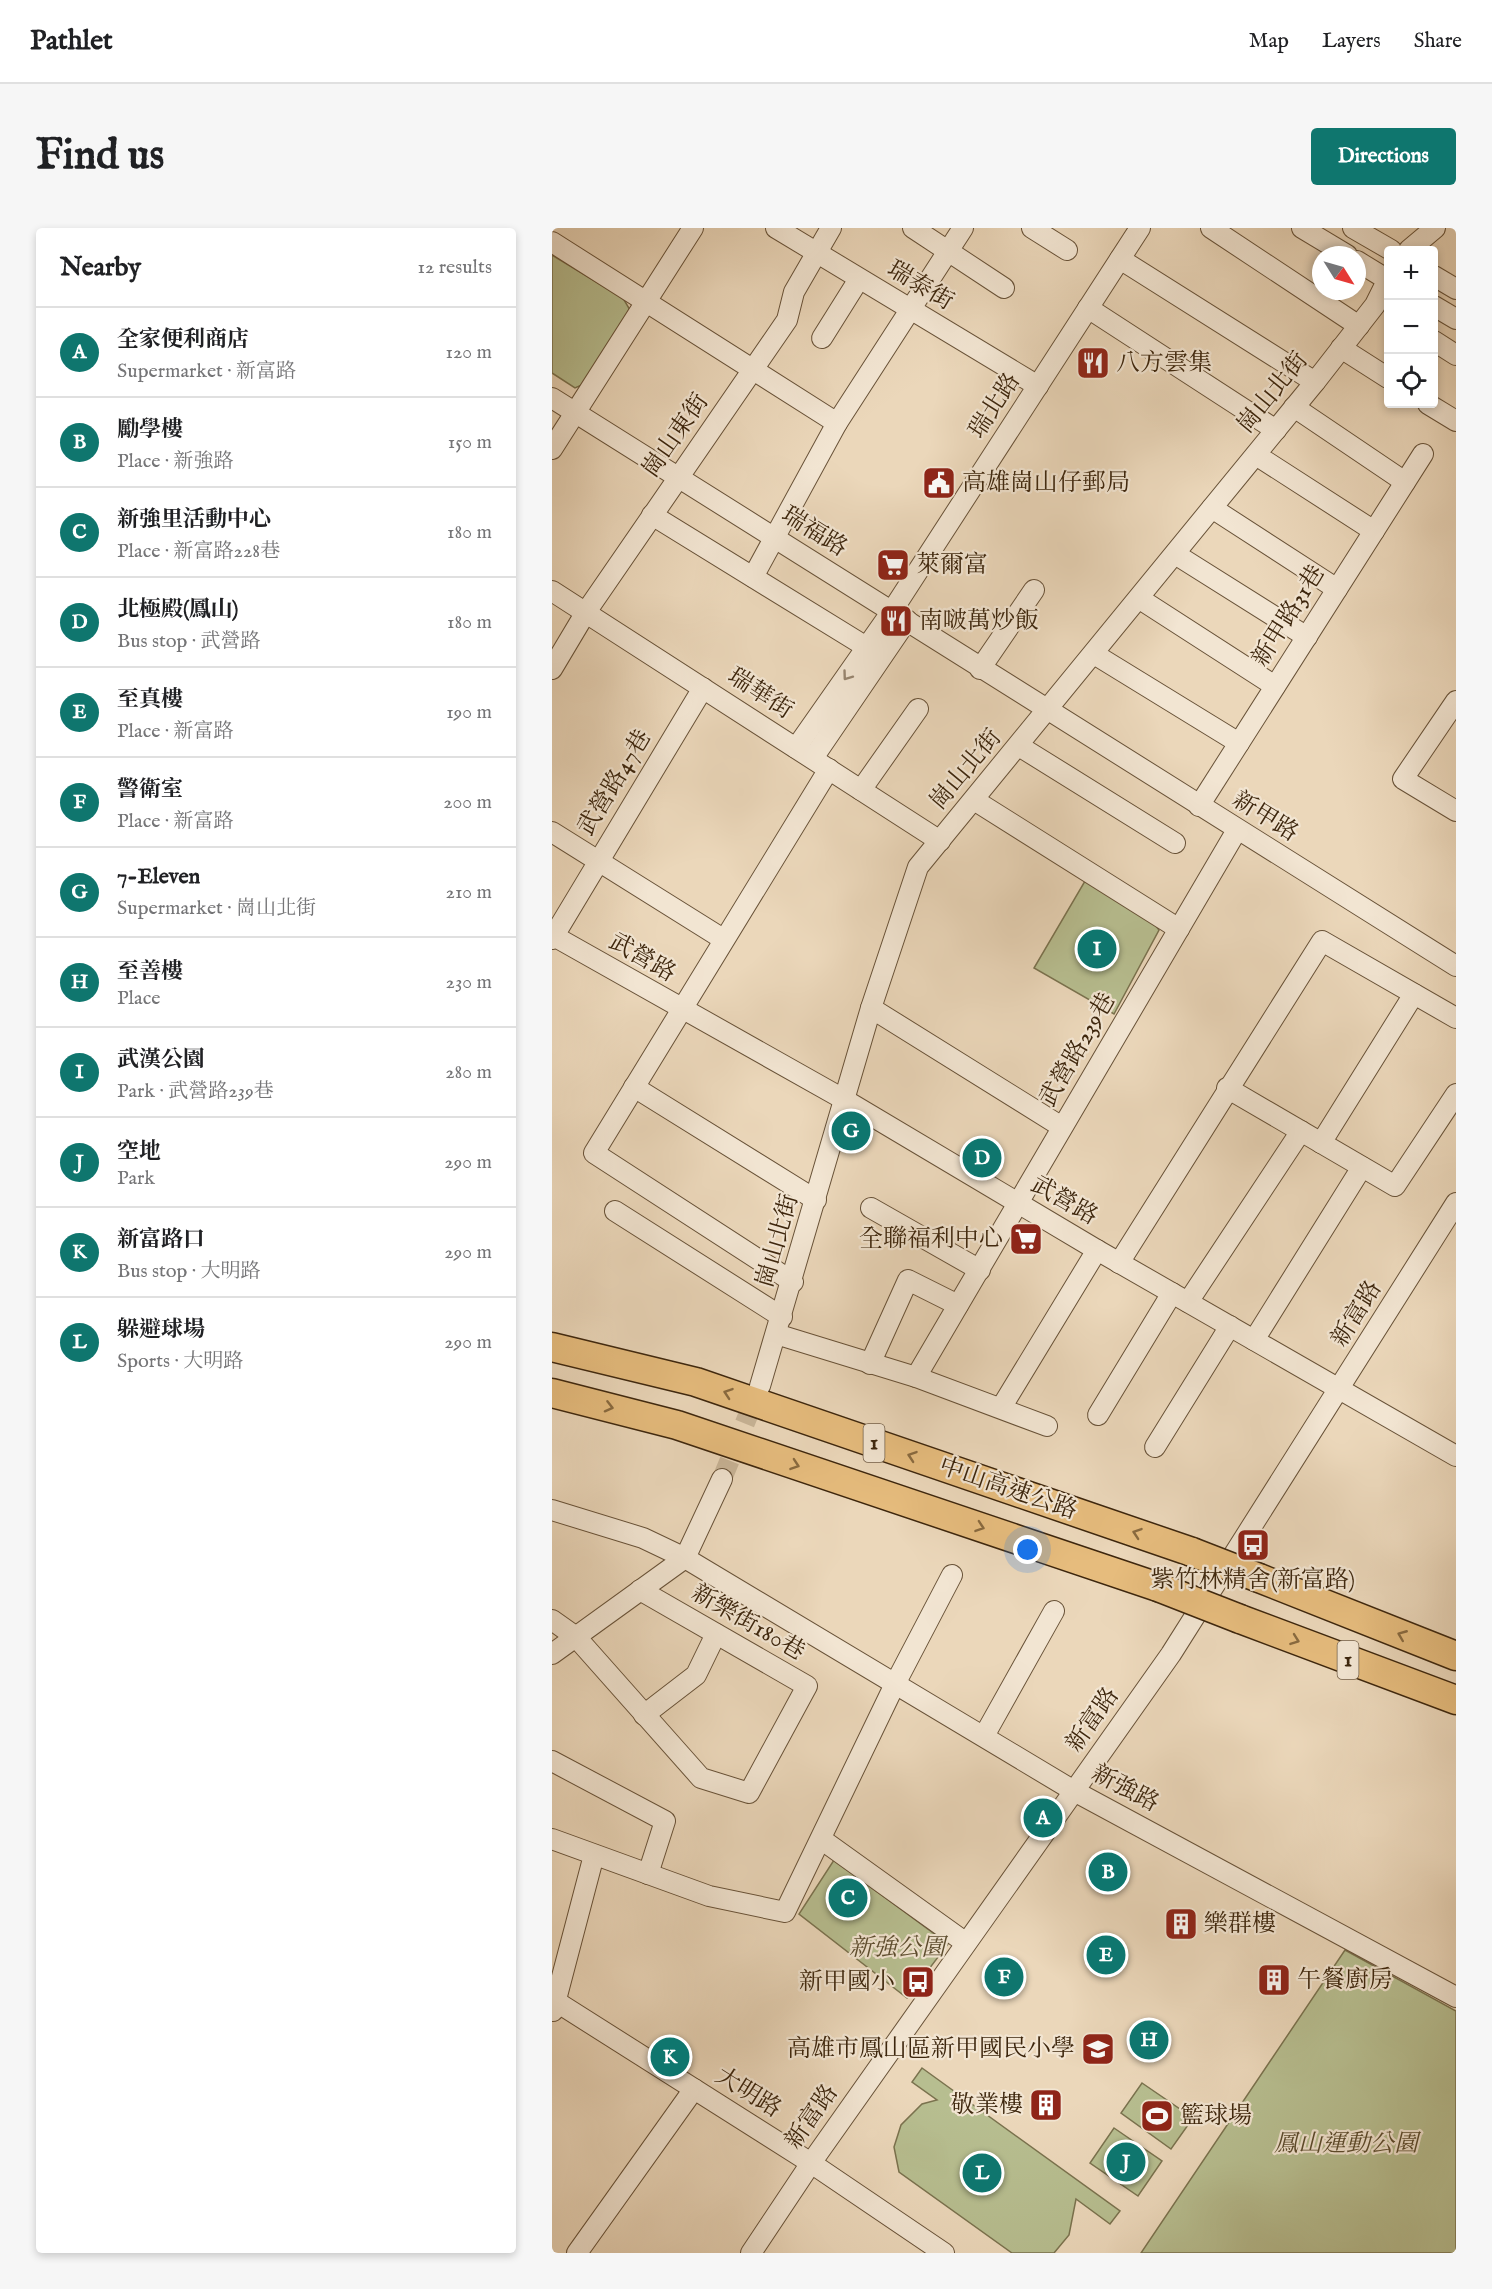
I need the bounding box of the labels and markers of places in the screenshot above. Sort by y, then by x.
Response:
restaurant icon: 八方雲集 [1075,345,1111,381]
place label: 八方雲集 [1116,348,1212,379]
public building icon: 高雄崗山仔郵局 [921,465,957,501]
place label: 高雄崗山仔郵局 [962,468,1130,499]
supermarket icon: 萊爾富 [875,547,911,583]
place label: 萊爾富 [916,550,988,581]
restaurant icon: 南啵萬炒飯 [878,603,914,639]
place label: 南啵萬炒飯 [919,606,1039,637]
pin: I [1078,926,1116,972]
pin: G [832,1108,870,1154]
pin: D [962,1136,1002,1180]
supermarket icon: 全聯福利中心 [1008,1221,1044,1257]
place label: 全聯福利中心 [859,1224,1003,1255]
bus stop icon: 紫竹林精舍(新富路) [1235,1527,1271,1563]
place label: 紫竹林精舍(新富路) [1151,1565,1355,1596]
pin: A [1024,1796,1062,1840]
pin: B [1088,1850,1128,1894]
pin: C [828,1876,868,1920]
building icon: 樂群樓 [1163,1906,1199,1942]
place label: 樂群樓 [1204,1909,1276,1940]
pin: E [1086,1932,1126,1978]
pin: F [984,1954,1024,2000]
building icon: 午餐廚房 [1256,1962,1292,1998]
bus stop icon: 新甲國小 [900,1964,936,2000]
place label: 午餐廚房 [1297,1965,1393,1996]
place label: 新甲國小 [799,1967,895,1998]
pin: H [1130,2018,1168,2062]
school or university icon: 高雄市鳳山區新甲國民小學 [1080,2031,1116,2067]
pin: K [650,2034,690,2080]
place label: 高雄市鳳山區新甲國民小學 [787,2034,1075,2065]
building icon: 敬業樓 [1028,2087,1064,2123]
place label: 敬業樓 [951,2090,1023,2121]
sports icon: 籃球場 [1139,2098,1175,2134]
place label: 籃球場 [1180,2101,1252,2132]
pin: J [1106,2140,1146,2184]
pin: L [962,2150,1002,2196]

